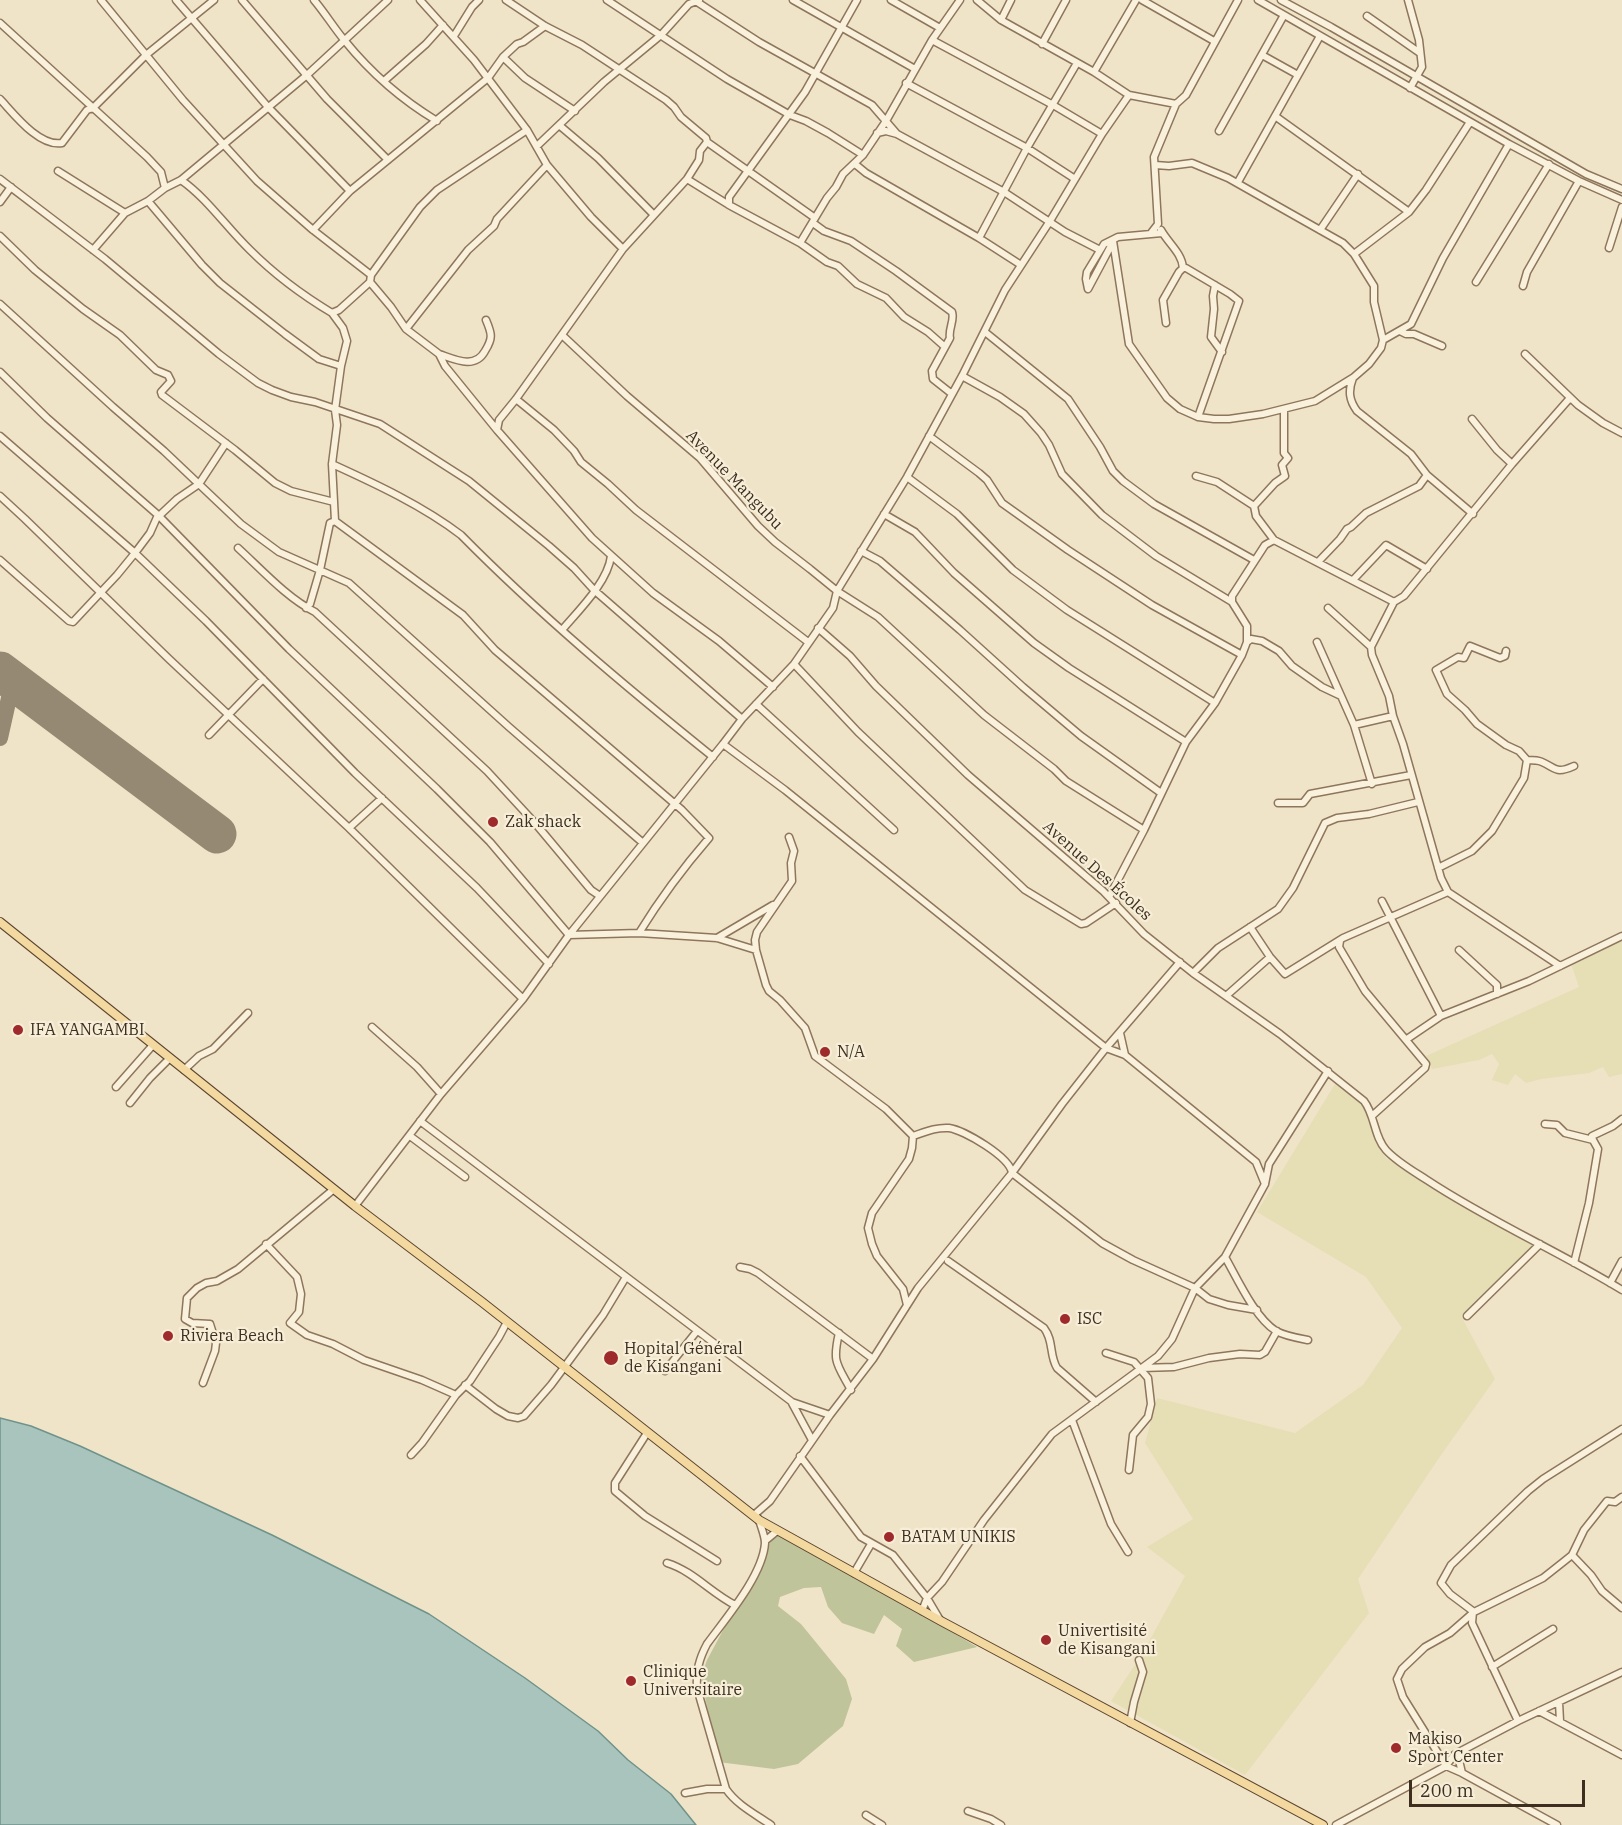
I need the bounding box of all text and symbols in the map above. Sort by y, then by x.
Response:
street label: Avenue Mangubu [682,426,786,534]
place label: Zak shack [505,812,581,832]
marker: Zak shack [486,815,500,829]
street label: Avenue Des Écoles [1039,817,1155,925]
place label: IFA YANGAMBI [30,1020,145,1040]
marker: IFA YANGAMBI [11,1023,25,1037]
place label: N/A [837,1042,865,1062]
marker: N/A [818,1045,832,1059]
place label: ISC [1077,1309,1102,1329]
marker: ISC [1058,1312,1072,1326]
place label: Riviera Beach [180,1326,284,1346]
marker: Riviera Beach [161,1329,175,1343]
place label: Hopital Général de Kisangani [624,1339,743,1377]
marker: Hopital Général de Kisangani [602,1349,620,1367]
place label: BATAM UNIKIS [901,1527,1016,1547]
marker: BATAM UNIKIS [882,1530,896,1544]
place label: Univertisité de Kisangani [1058,1621,1156,1659]
marker: Univertisité de Kisangani [1039,1633,1053,1647]
place label: Clinique Universitaire [643,1662,742,1700]
marker: Clinique Universitaire [624,1674,638,1688]
place label: Makiso Sport Center [1408,1729,1503,1767]
marker: Makiso Sport Center [1389,1741,1403,1755]
scale bar [1412,1768,1588,1806]
text: 200 m [1420,1779,1474,1802]

